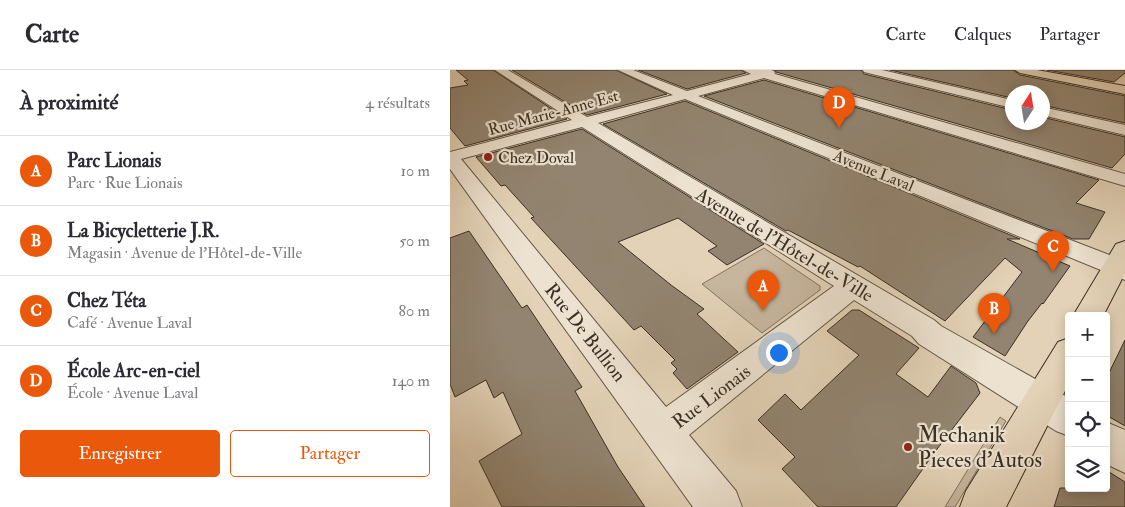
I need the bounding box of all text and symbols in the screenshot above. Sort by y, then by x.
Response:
text: Carte [25,19,79,50]
text: Carte [885,23,926,46]
text: Calques [954,23,1011,46]
text: Partager [1039,23,1100,46]
north arrow [1005,85,1050,130]
street label: Rue Marie-Anne Est [486,86,621,140]
pin: D [823,87,855,128]
text: À proximité [20,89,118,116]
text: 4 résultats [365,93,430,113]
street label: Avenue Laval [829,145,917,196]
place label: Chez Doval [498,148,574,168]
text: Parc Lionais [67,149,161,173]
marker: Chez Doval [482,151,494,163]
text: A [31,161,41,181]
text: 10 m [400,161,430,181]
text: Parc · Rue Lionais [67,173,182,193]
street label: Avenue de l'Hôtel-de-Ville [692,182,878,306]
text: La Bicycletterie J.R. [67,219,219,243]
text: B [31,231,41,251]
text: 50 m [399,231,430,251]
pin: C [1037,231,1069,272]
text: Magasin · Avenue de l'Hôtel-de-Ville [67,243,302,263]
pin: A [747,270,779,311]
street label: Rue De Bullion [539,279,631,387]
text: Chez Téta [67,289,146,313]
pin: B [978,293,1010,334]
text: C [30,301,42,321]
text: 80 m [399,301,430,321]
map controls [1065,312,1110,492]
button: + [1065,312,1110,357]
text: Café · Avenue Laval [67,313,192,333]
your location [766,340,792,366]
button: − [1065,357,1110,402]
text: École Arc-en-ciel [67,359,200,383]
street label: Rue Lionais [668,359,756,434]
text: D [29,371,43,391]
text: 140 m [392,371,430,391]
text: École · Avenue Laval [67,383,198,403]
button: locate [1065,402,1110,447]
place label: Mechanik Pieces d'Autos [918,421,1042,474]
button: Enregistrer [20,430,220,477]
button: Partager [230,430,430,477]
marker: Mechanik Pieces d'Autos [902,441,914,453]
button: layers [1065,447,1110,492]

